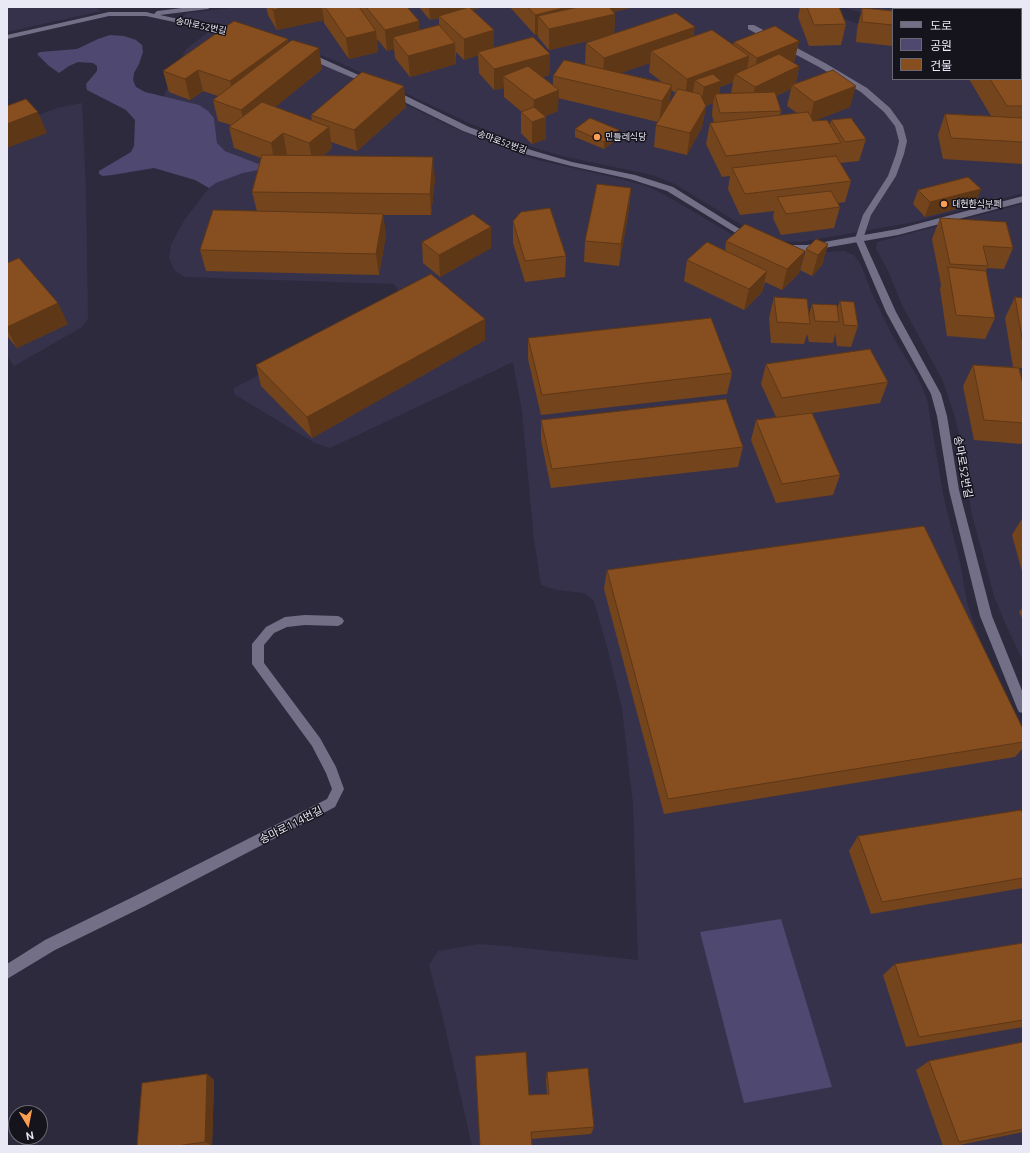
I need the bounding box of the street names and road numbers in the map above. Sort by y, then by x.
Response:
street label: 송마로52번길 [175,15,227,37]
street label: 송마로52번길 [476,128,528,156]
street label: 송마로52번길 [951,435,975,499]
street label: 송마로114번길 [257,803,325,847]

